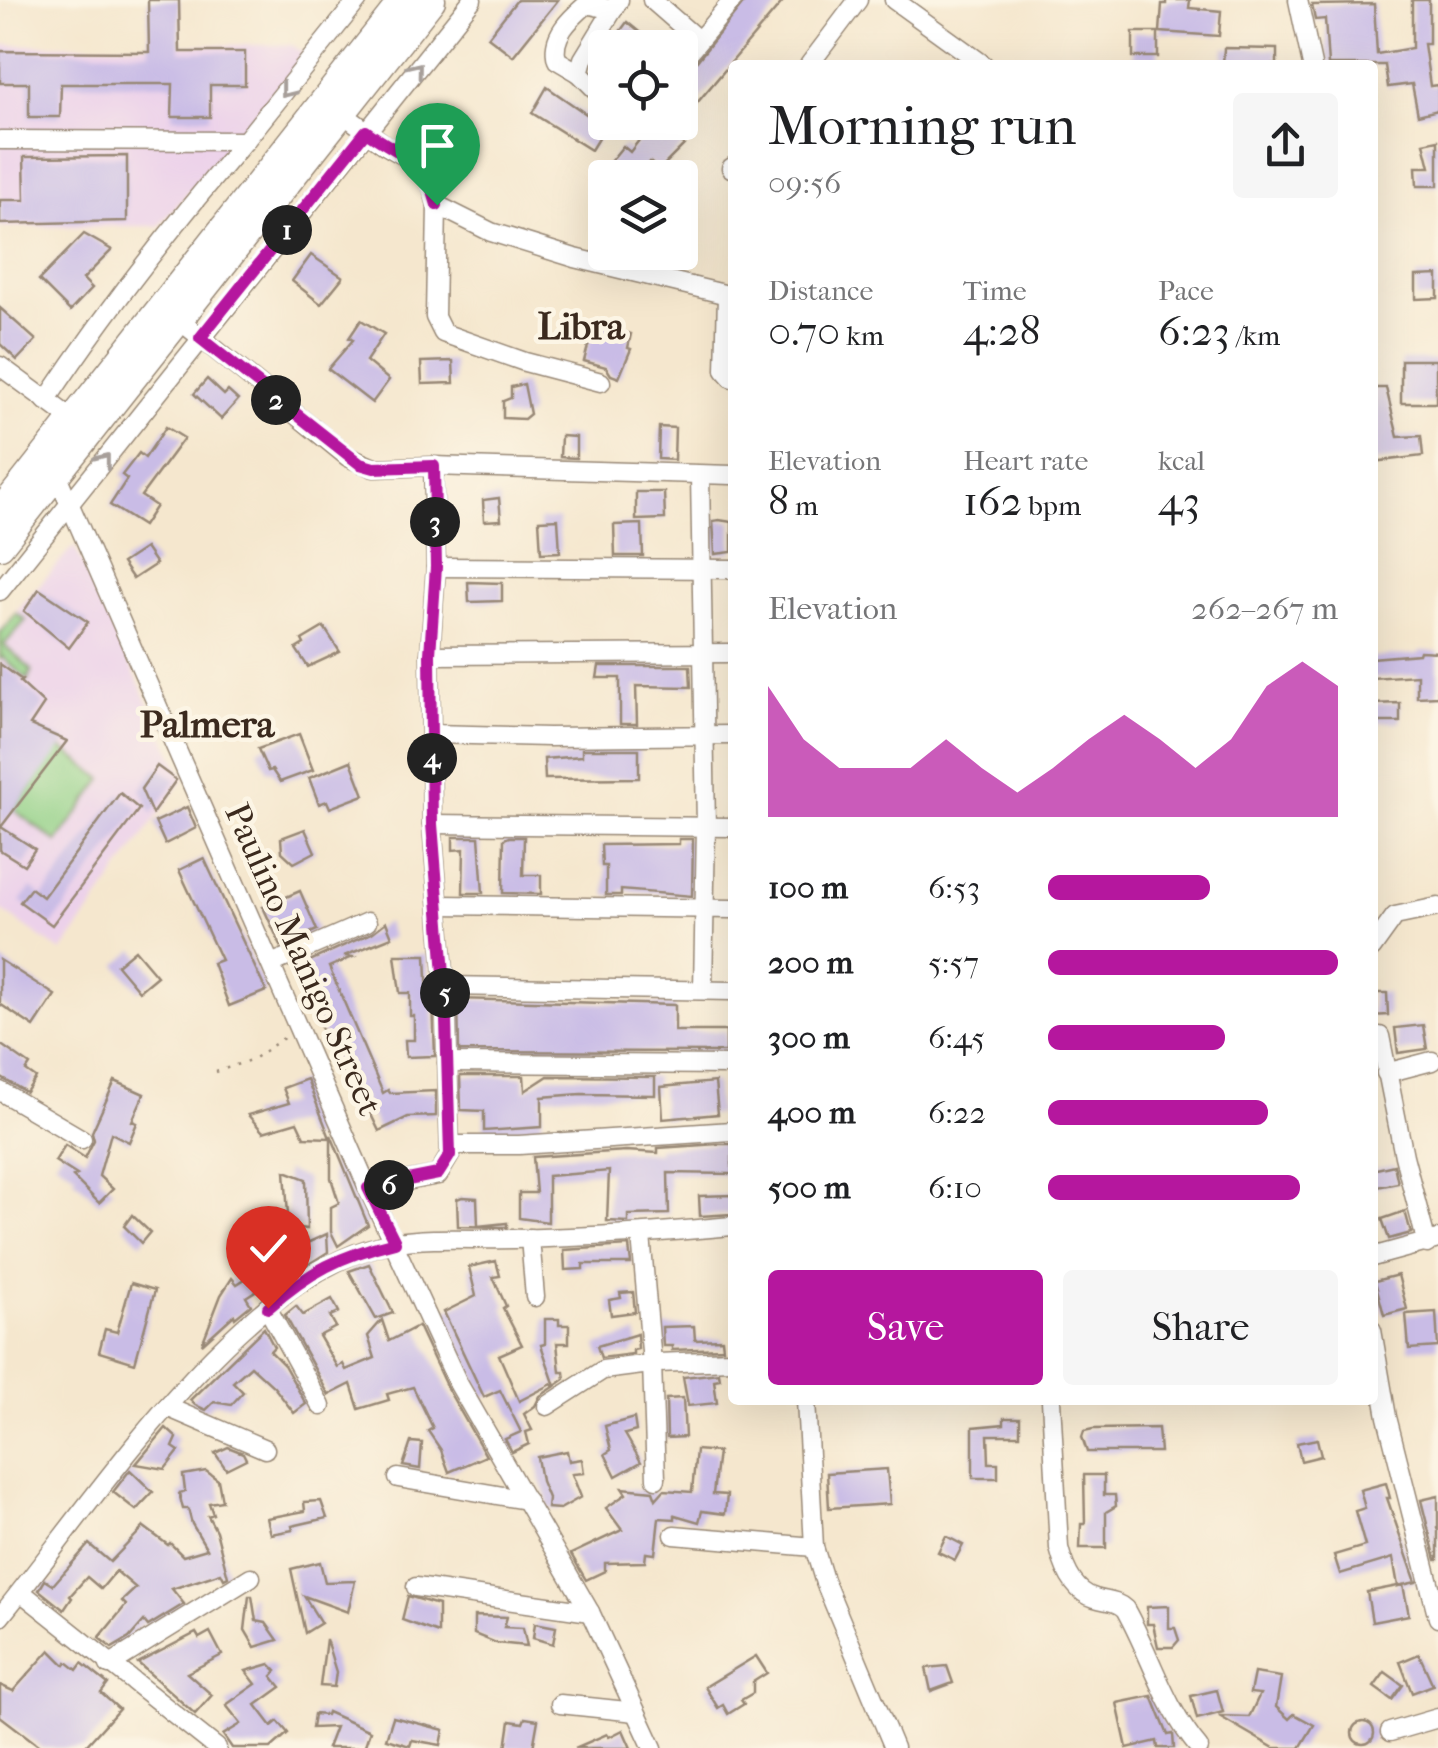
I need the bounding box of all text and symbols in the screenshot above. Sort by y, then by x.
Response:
map controls [588,30,698,270]
button: locate [588,30,698,140]
one-way arrow [404,63,422,81]
one-way arrow [281,79,299,97]
button: share [1233,93,1338,198]
text: Morning run [768,94,1076,158]
pin [395,103,480,206]
icon: arrive [410,118,465,173]
button: layers [588,160,698,270]
text: 09:56 [768,164,841,201]
pin: 1 [262,205,312,255]
text: 1 [282,213,292,246]
text: Distance [768,274,873,307]
text: Time [963,274,1027,307]
text: Pace [1158,274,1214,307]
district label: Libra [537,304,626,349]
text: 0.70 [768,307,840,356]
text: 4:28 [963,307,1041,356]
text: 6:23 [1158,307,1230,356]
text: km [840,319,884,352]
text: /km [1230,319,1280,352]
pin: 2 [251,375,301,425]
text: 2 [269,383,283,416]
text: Elevation [768,444,881,477]
text: Heart rate [963,444,1088,477]
text: kcal [1158,444,1205,477]
one-way arrow [92,453,110,471]
text: 8 [768,477,789,526]
text: 162 [963,477,1022,526]
text: 43 [1158,477,1200,526]
text: m [789,489,818,522]
text: bpm [1022,489,1081,522]
pin: 3 [410,497,460,547]
text: 3 [429,505,441,538]
text: Elevation [768,590,897,627]
text: 262–267 m [1191,590,1338,627]
district label: Palmera [140,702,276,747]
pin: 4 [407,733,457,783]
text: 4 [424,741,440,774]
street label: Paulino Manigo Street [216,797,391,1122]
text: 100 m [768,869,848,906]
text: 6:53 [928,869,980,906]
text: 200 m [768,944,853,981]
text: 5:57 [928,944,979,981]
pin: 5 [420,968,470,1018]
text: 5 [439,976,451,1009]
text: 300 m [768,1019,850,1056]
text: 6:45 [928,1019,985,1056]
text: 400 m [768,1094,856,1131]
text: 6:22 [928,1094,986,1131]
pin: 6 [364,1160,414,1210]
text: 6 [381,1168,397,1201]
text: 500 m [768,1169,851,1206]
text: 6:10 [928,1169,982,1206]
pin [226,1206,311,1309]
icon: check [241,1221,296,1276]
button: Save [768,1270,1043,1385]
button: Share [1063,1270,1338,1385]

